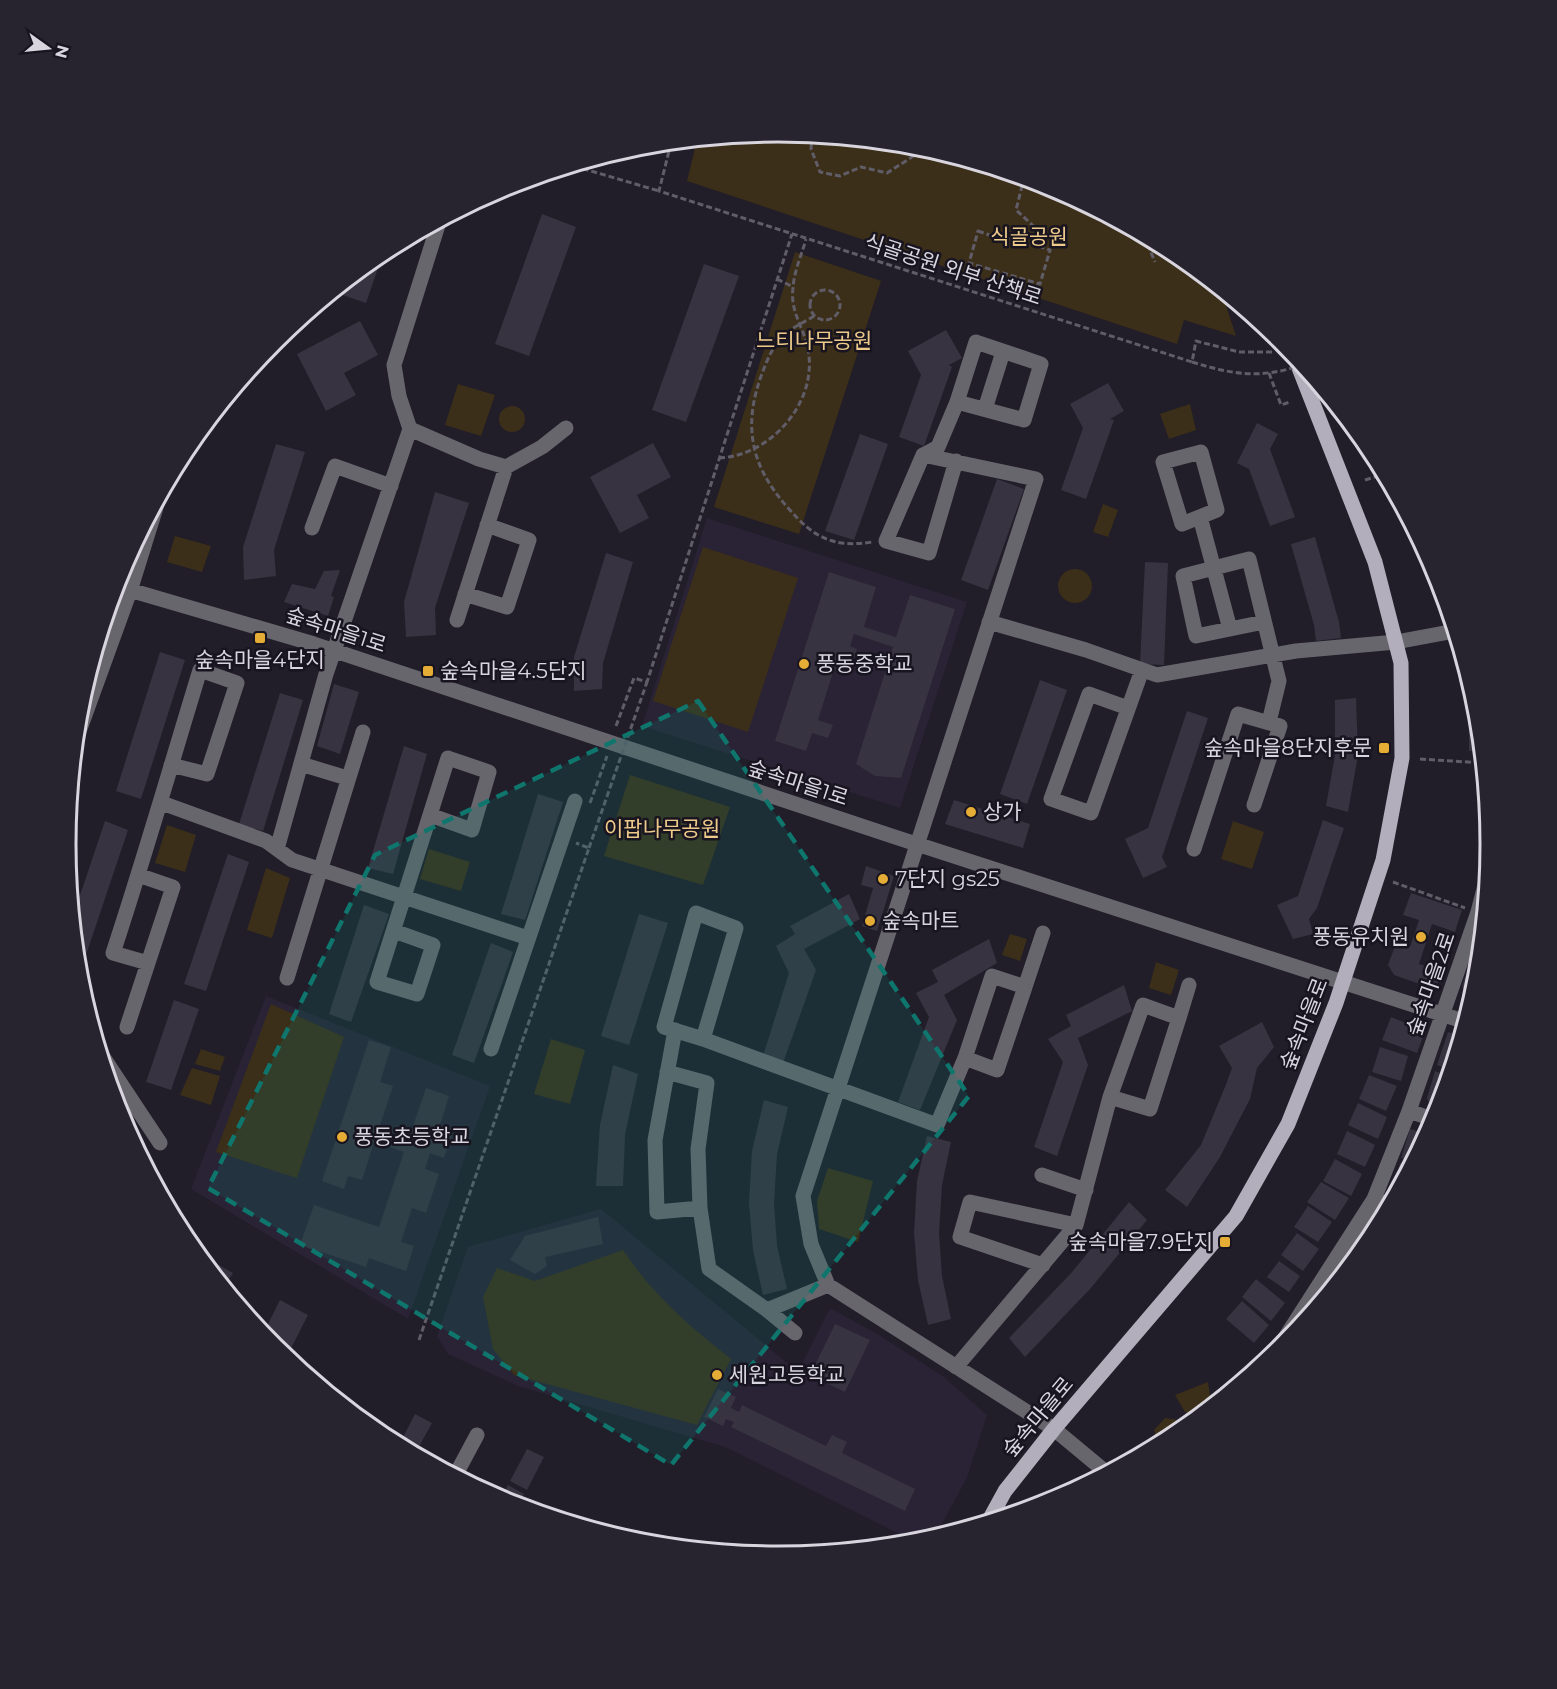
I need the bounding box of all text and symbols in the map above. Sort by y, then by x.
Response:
north arrow [18,18,78,78]
text: N [51,43,73,60]
park label: 식골공원 [990,224,1068,249]
street label: 식골공원 외부 산책로 [861,229,1045,310]
park label: 느티나무공원 [756,328,872,353]
street label: 숲속마을1로 [283,602,390,658]
marker: 숲속마을4단지 [253,631,267,645]
place label: 숲속마을4단지 [195,647,325,672]
place label: 풍동중학교 [816,651,913,676]
marker: 풍동중학교 [797,657,811,671]
place label: 숲속마을4.5단지 [440,658,587,683]
marker: 숲속마을4.5단지 [421,664,435,678]
place label: 숲속마을8단지후문 [1204,735,1372,760]
marker: 숲속마을8단지후문 [1377,741,1391,755]
street label: 숲속마을1로 [745,755,852,811]
place label: 상가 [983,799,1022,824]
marker: 상가 [964,805,978,819]
park label: 이팝나무공원 [604,816,720,841]
place label: 7단지 gs25 [895,866,1000,891]
marker: 7단지 gs25 [876,872,890,886]
place label: 숲속마트 [882,908,959,933]
marker: 숲속마트 [863,914,877,928]
place label: 풍동유치원 [1312,924,1409,949]
street label: 숲속마을2로 [1401,928,1460,1039]
marker: 풍동유치원 [1414,930,1428,944]
street label: 숲속마을로 [1275,974,1333,1073]
place label: 풍동초등학교 [354,1124,470,1149]
marker: 풍동초등학교 [335,1130,349,1144]
place label: 숲속마을7.9단지 [1069,1229,1213,1254]
marker: 숲속마을7.9단지 [1218,1235,1232,1249]
place label: 세원고등학교 [729,1362,845,1387]
marker: 세원고등학교 [710,1368,724,1382]
street label: 숲속마을로 [997,1372,1078,1462]

